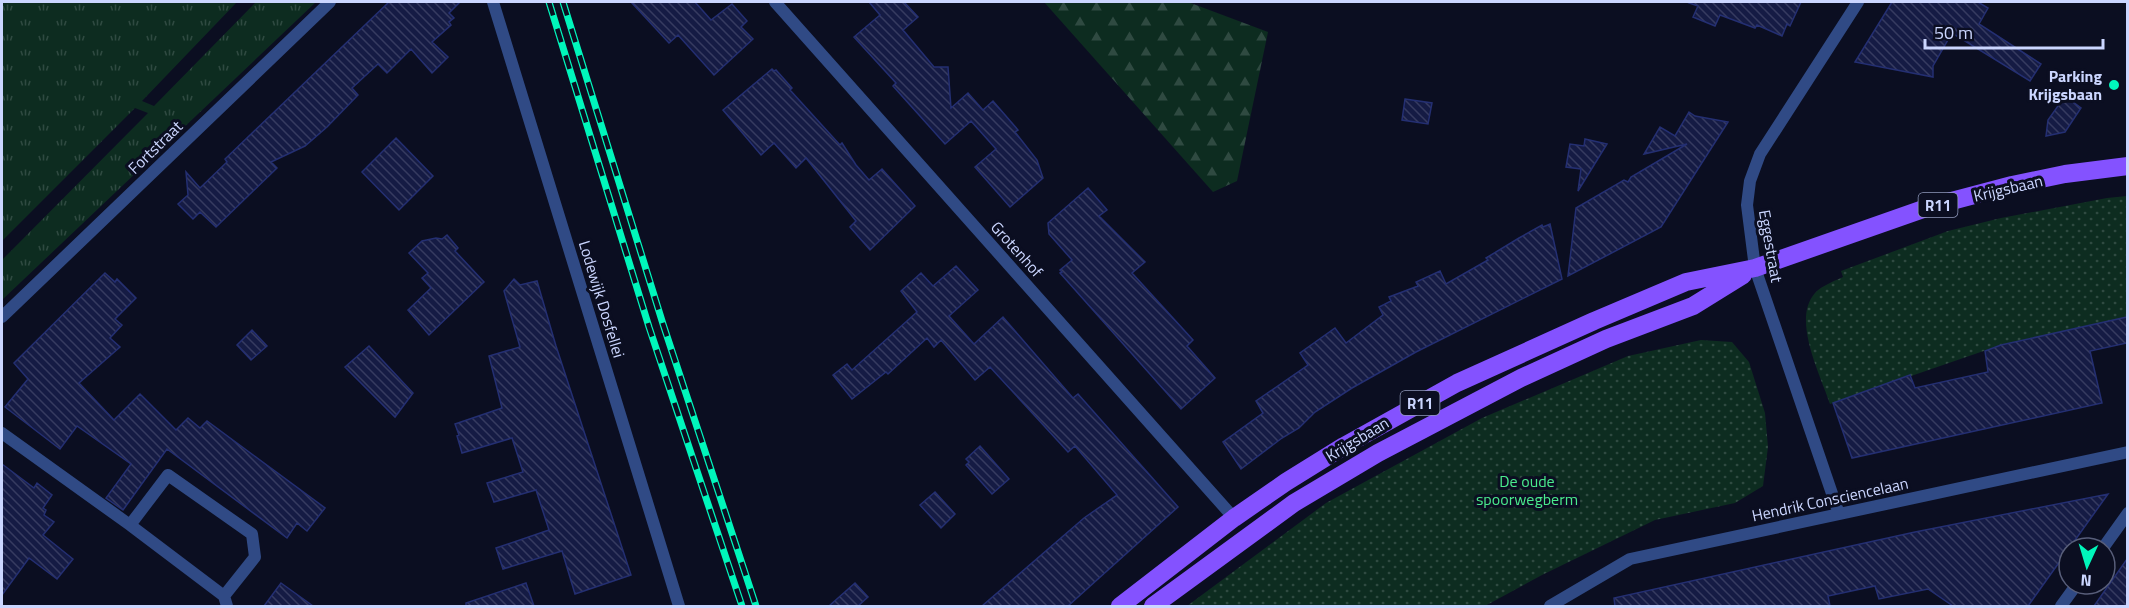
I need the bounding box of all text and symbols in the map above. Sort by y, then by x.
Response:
scale bar [1925,12,2104,50]
text: 50 m [1934,19,1973,46]
place label: Parking Krijgsbaan [2028,64,2102,106]
marker: Parking Krijgsbaan [2107,78,2121,92]
street label: Fortstraat [122,114,188,179]
street label: Krijgsbaan [1971,168,2045,208]
road number: R11 [1918,193,1958,217]
street label: Eggestraat [1753,208,1789,285]
street label: Grotenhof [985,216,1049,283]
street label: Lodewijk Dosfellei [573,237,631,361]
road number: R11 [1400,391,1440,415]
street label: Krijgsbaan [1321,411,1393,467]
park label: De oude spoorwegberm [1476,469,1578,511]
street label: Hendrik Consciencelaan [1749,471,1911,527]
north arrow [2057,536,2117,596]
text: N [2080,569,2092,593]

